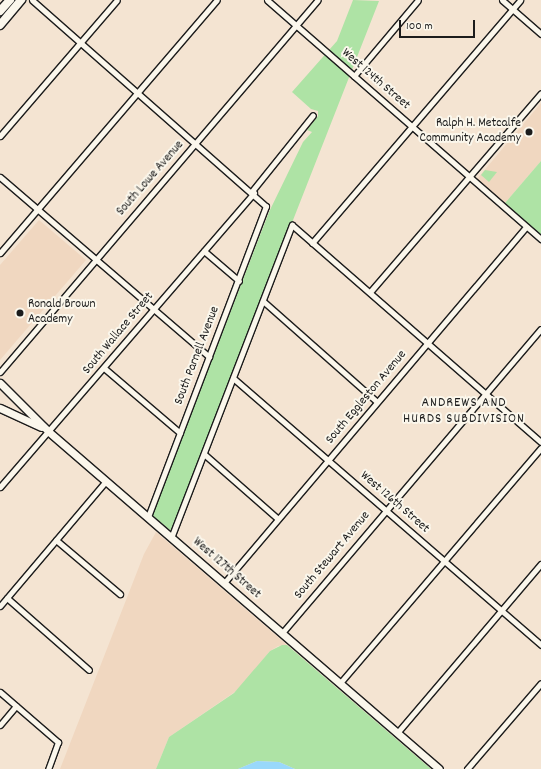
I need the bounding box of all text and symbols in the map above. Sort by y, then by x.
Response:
scale bar [401,12,477,38]
text: 100 m [406,18,433,35]
street label: West 124th Street [338,46,412,114]
place label: Ralph H. Metcalfe Community Academy [419,117,521,148]
marker: Ralph H. Metcalfe Community Academy [524,127,534,137]
street label: South Lowe Avenue [114,138,188,220]
street label: South Wallace Street [80,290,158,378]
place label: Ronald Brown Academy [28,298,96,329]
street label: South Parnell Avenue [172,305,224,407]
marker: Ronald Brown Academy [15,308,25,318]
street label: South Eggleston Avenue [323,348,411,448]
district label: ANDREWS AND HURDS SUBDIVISION [403,395,525,428]
street label: West 126th Street [356,469,432,537]
street label: South Stewart Avenue [292,509,374,603]
street label: West 127th Street [189,535,263,603]

